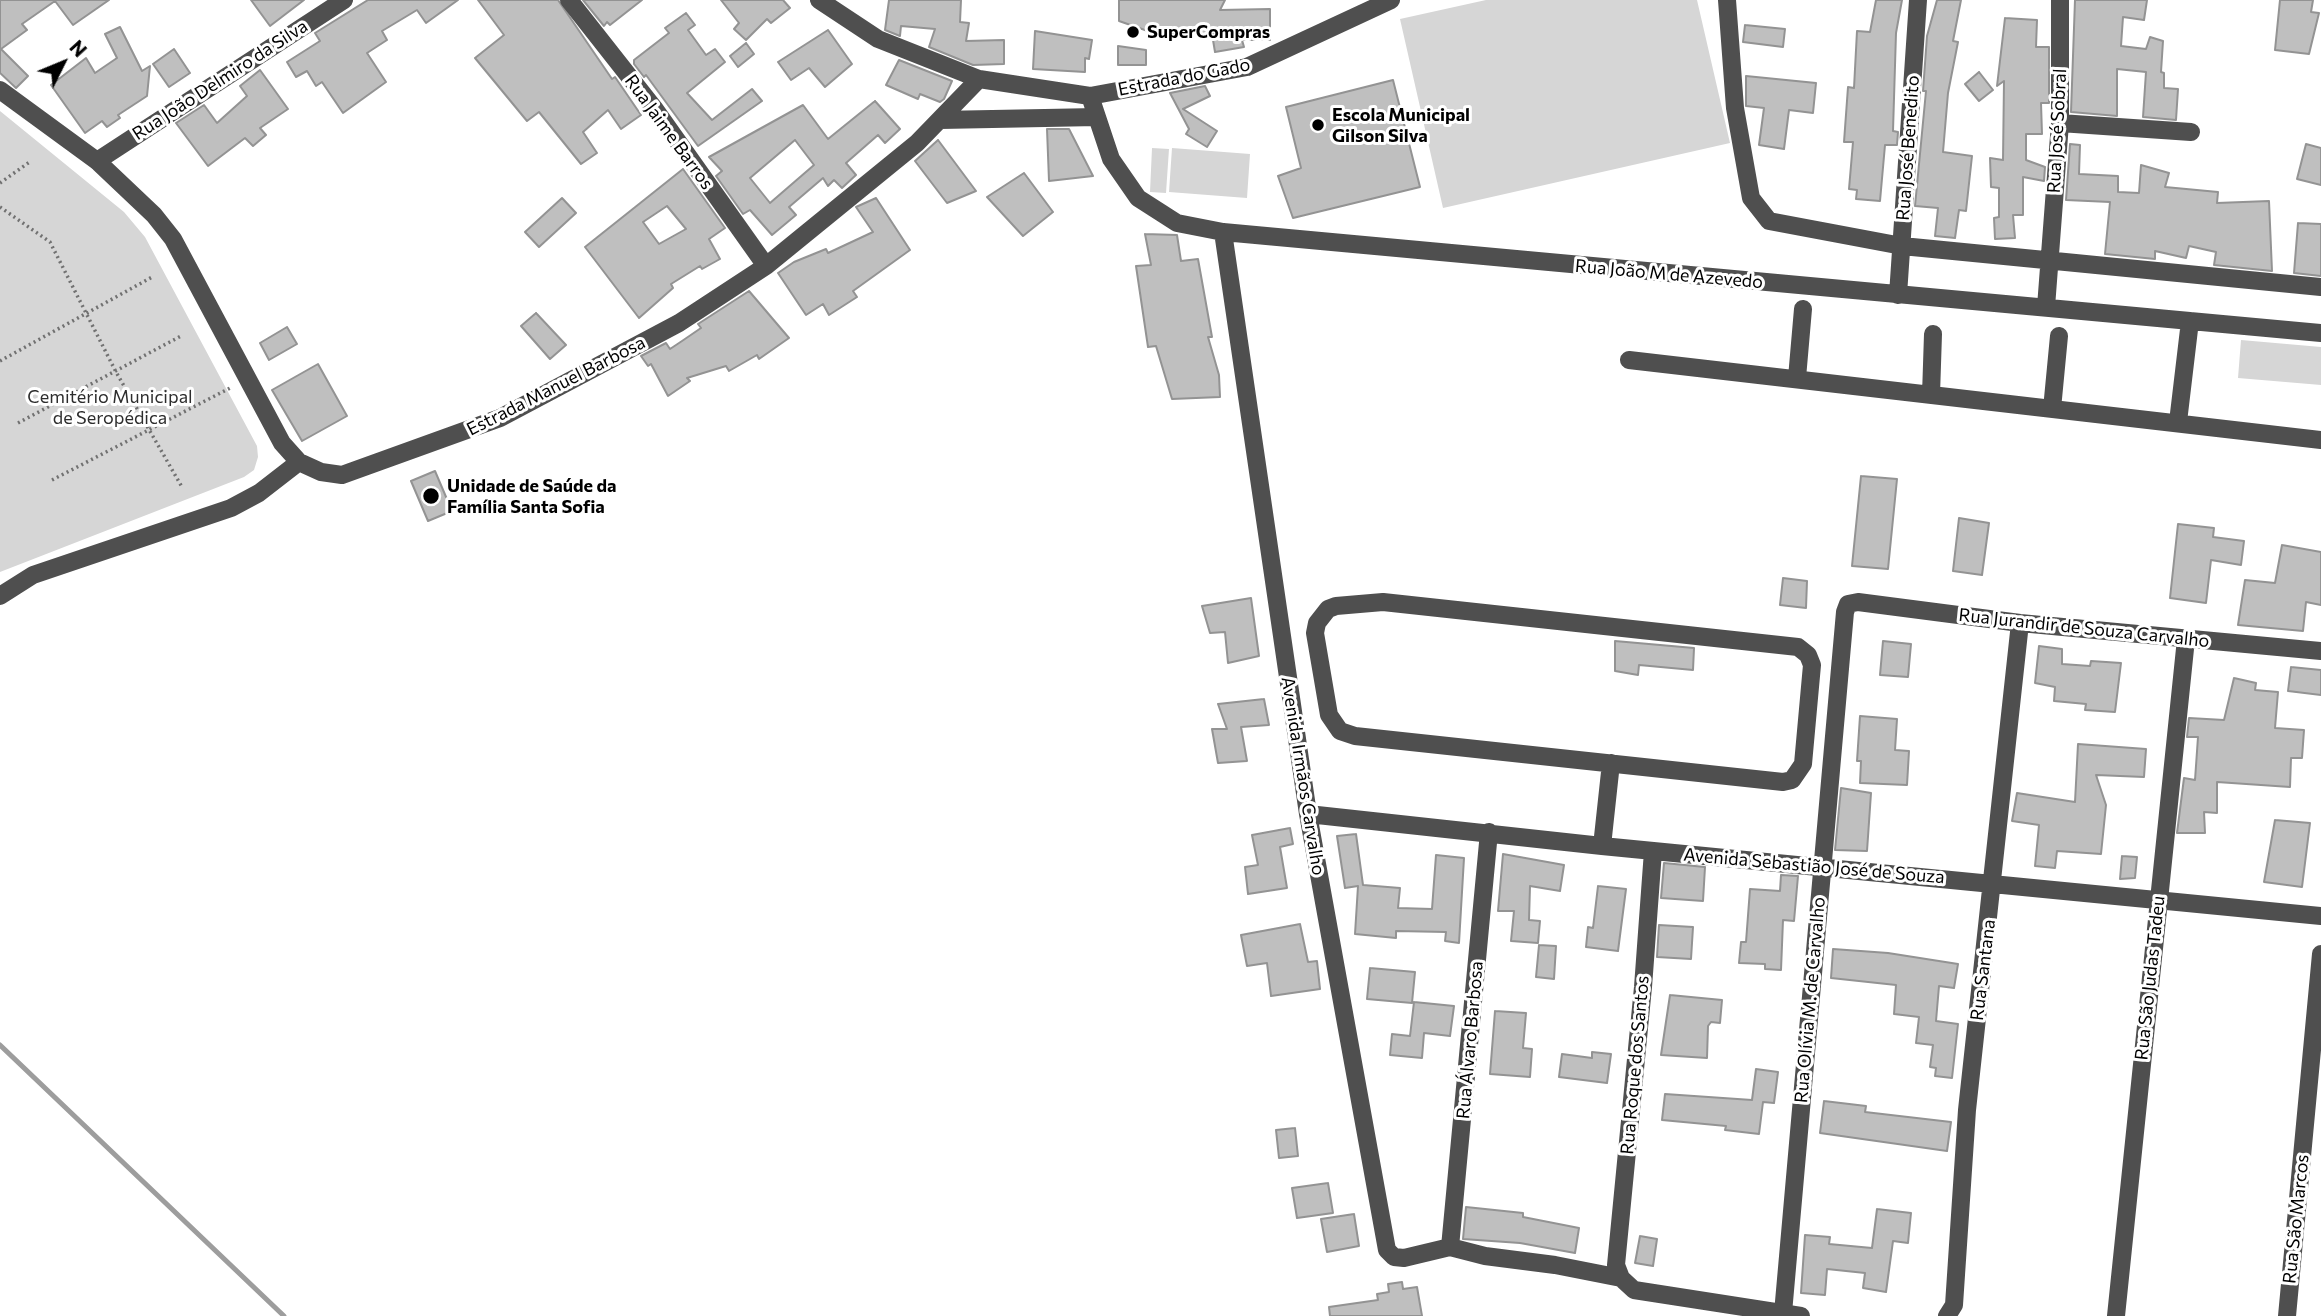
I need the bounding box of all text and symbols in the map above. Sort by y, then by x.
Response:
street label: Rua João Delmiro da Silva [128,15,312,145]
place label: SuperCompras [1147,21,1270,43]
marker: SuperCompras [1125,24,1141,40]
north arrow [28,28,98,98]
text: N [65,35,92,61]
street label: Estrada do Gado [1116,54,1252,100]
street label: Rua José Sobral [2043,68,2071,194]
street label: Rua Jaime Barros [620,70,718,194]
street label: Rua José Benedito [1892,75,1924,221]
place label: Escola Municipal Gilson Silva [1332,104,1470,146]
marker: Escola Municipal Gilson Silva [1310,117,1326,133]
street label: Rua João M de Azevedo [1574,255,1764,293]
street label: Estrada Manuel Barbosa [463,332,649,440]
park label: Cemitério Municipal de Seropédica [27,386,193,428]
place label: Unidade de Saúde da Família Santa Sofia [447,475,616,518]
marker: Unidade de Saúde da Família Santa Sofia [421,486,441,506]
street label: Rua Jurandir de Souza Carvalho [1958,604,2210,652]
street label: Avenida Irmãos Carvalho [1277,675,1329,877]
street label: Avenida Sebastião José de Souza [1682,844,1946,888]
street label: Rua São Judas Tadeu [2131,895,2169,1061]
street label: Rua Olívia M. de Carvalho [1790,896,1830,1104]
street label: Rua Santana [1966,918,2000,1022]
street label: Rua Álvaro Barbosa [1452,960,1488,1120]
street label: Rua Roque dos Santos [1616,975,1654,1155]
street label: Rua São Marcos [2278,1153,2314,1285]

